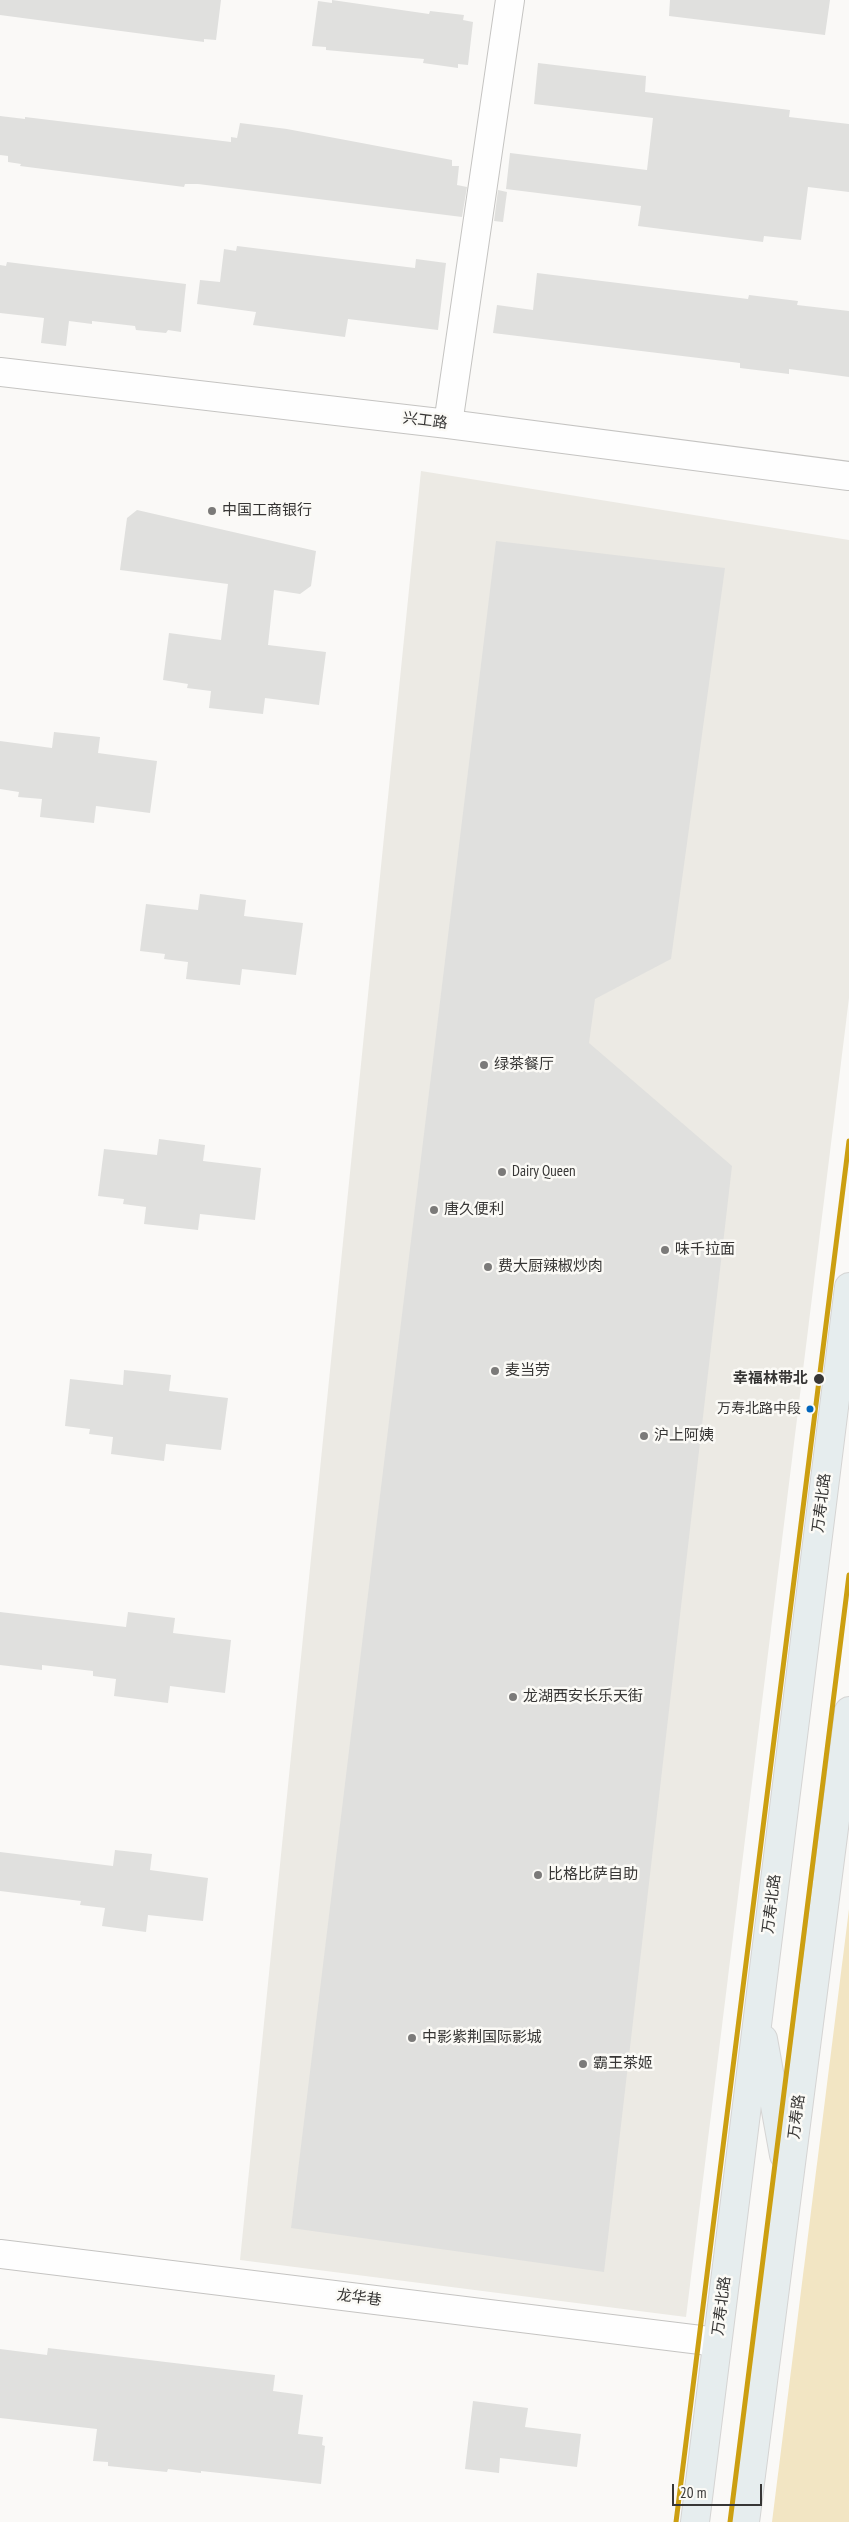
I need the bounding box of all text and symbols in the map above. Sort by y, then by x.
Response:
street label: 兴工路 [402,409,448,433]
place label: 中国工商银行 [222,502,312,520]
marker: 中国工商银行 [206,505,218,517]
place label: 绿茶餐厅 [494,1056,554,1074]
marker: 绿茶餐厅 [478,1059,490,1071]
place label: Dairy Queen [512,1163,576,1181]
marker: Dairy Queen [496,1166,508,1178]
place label: 唐久便利 [444,1201,504,1219]
marker: 唐久便利 [428,1204,440,1216]
place label: 味千拉面 [675,1241,735,1259]
marker: 味千拉面 [659,1244,671,1256]
place label: 费大厨辣椒炒肉 [498,1258,603,1276]
marker: 费大厨辣椒炒肉 [482,1261,494,1273]
place label: 麦当劳 [505,1362,550,1380]
marker: 麦当劳 [489,1365,501,1377]
place label: 幸福林带北 [733,1370,808,1388]
marker: 幸福林带北 [812,1372,826,1386]
place label: 万寿北路中段 [717,1401,801,1417]
marker: 万寿北路中段 [805,1404,815,1414]
place label: 沪上阿姨 [654,1427,714,1445]
marker: 沪上阿姨 [638,1430,650,1442]
street label: 万寿北路 [809,1472,835,1534]
place label: 龙湖西安长乐天街 [523,1688,643,1706]
marker: 龙湖西安长乐天街 [507,1691,519,1703]
place label: 比格比萨自助 [548,1866,638,1884]
marker: 比格比萨自助 [532,1869,544,1881]
street label: 万寿北路 [759,1873,785,1935]
place label: 中影紫荆国际影城 [422,2029,542,2047]
marker: 中影紫荆国际影城 [406,2032,418,2044]
place label: 霸王茶姬 [593,2055,653,2073]
marker: 霸王茶姬 [577,2058,589,2070]
street label: 万寿路 [785,2094,809,2140]
street label: 万寿北路 [709,2275,735,2337]
street label: 龙华巷 [336,2286,382,2310]
scale bar [674,2474,764,2506]
text: 20 m [680,2483,706,2502]

